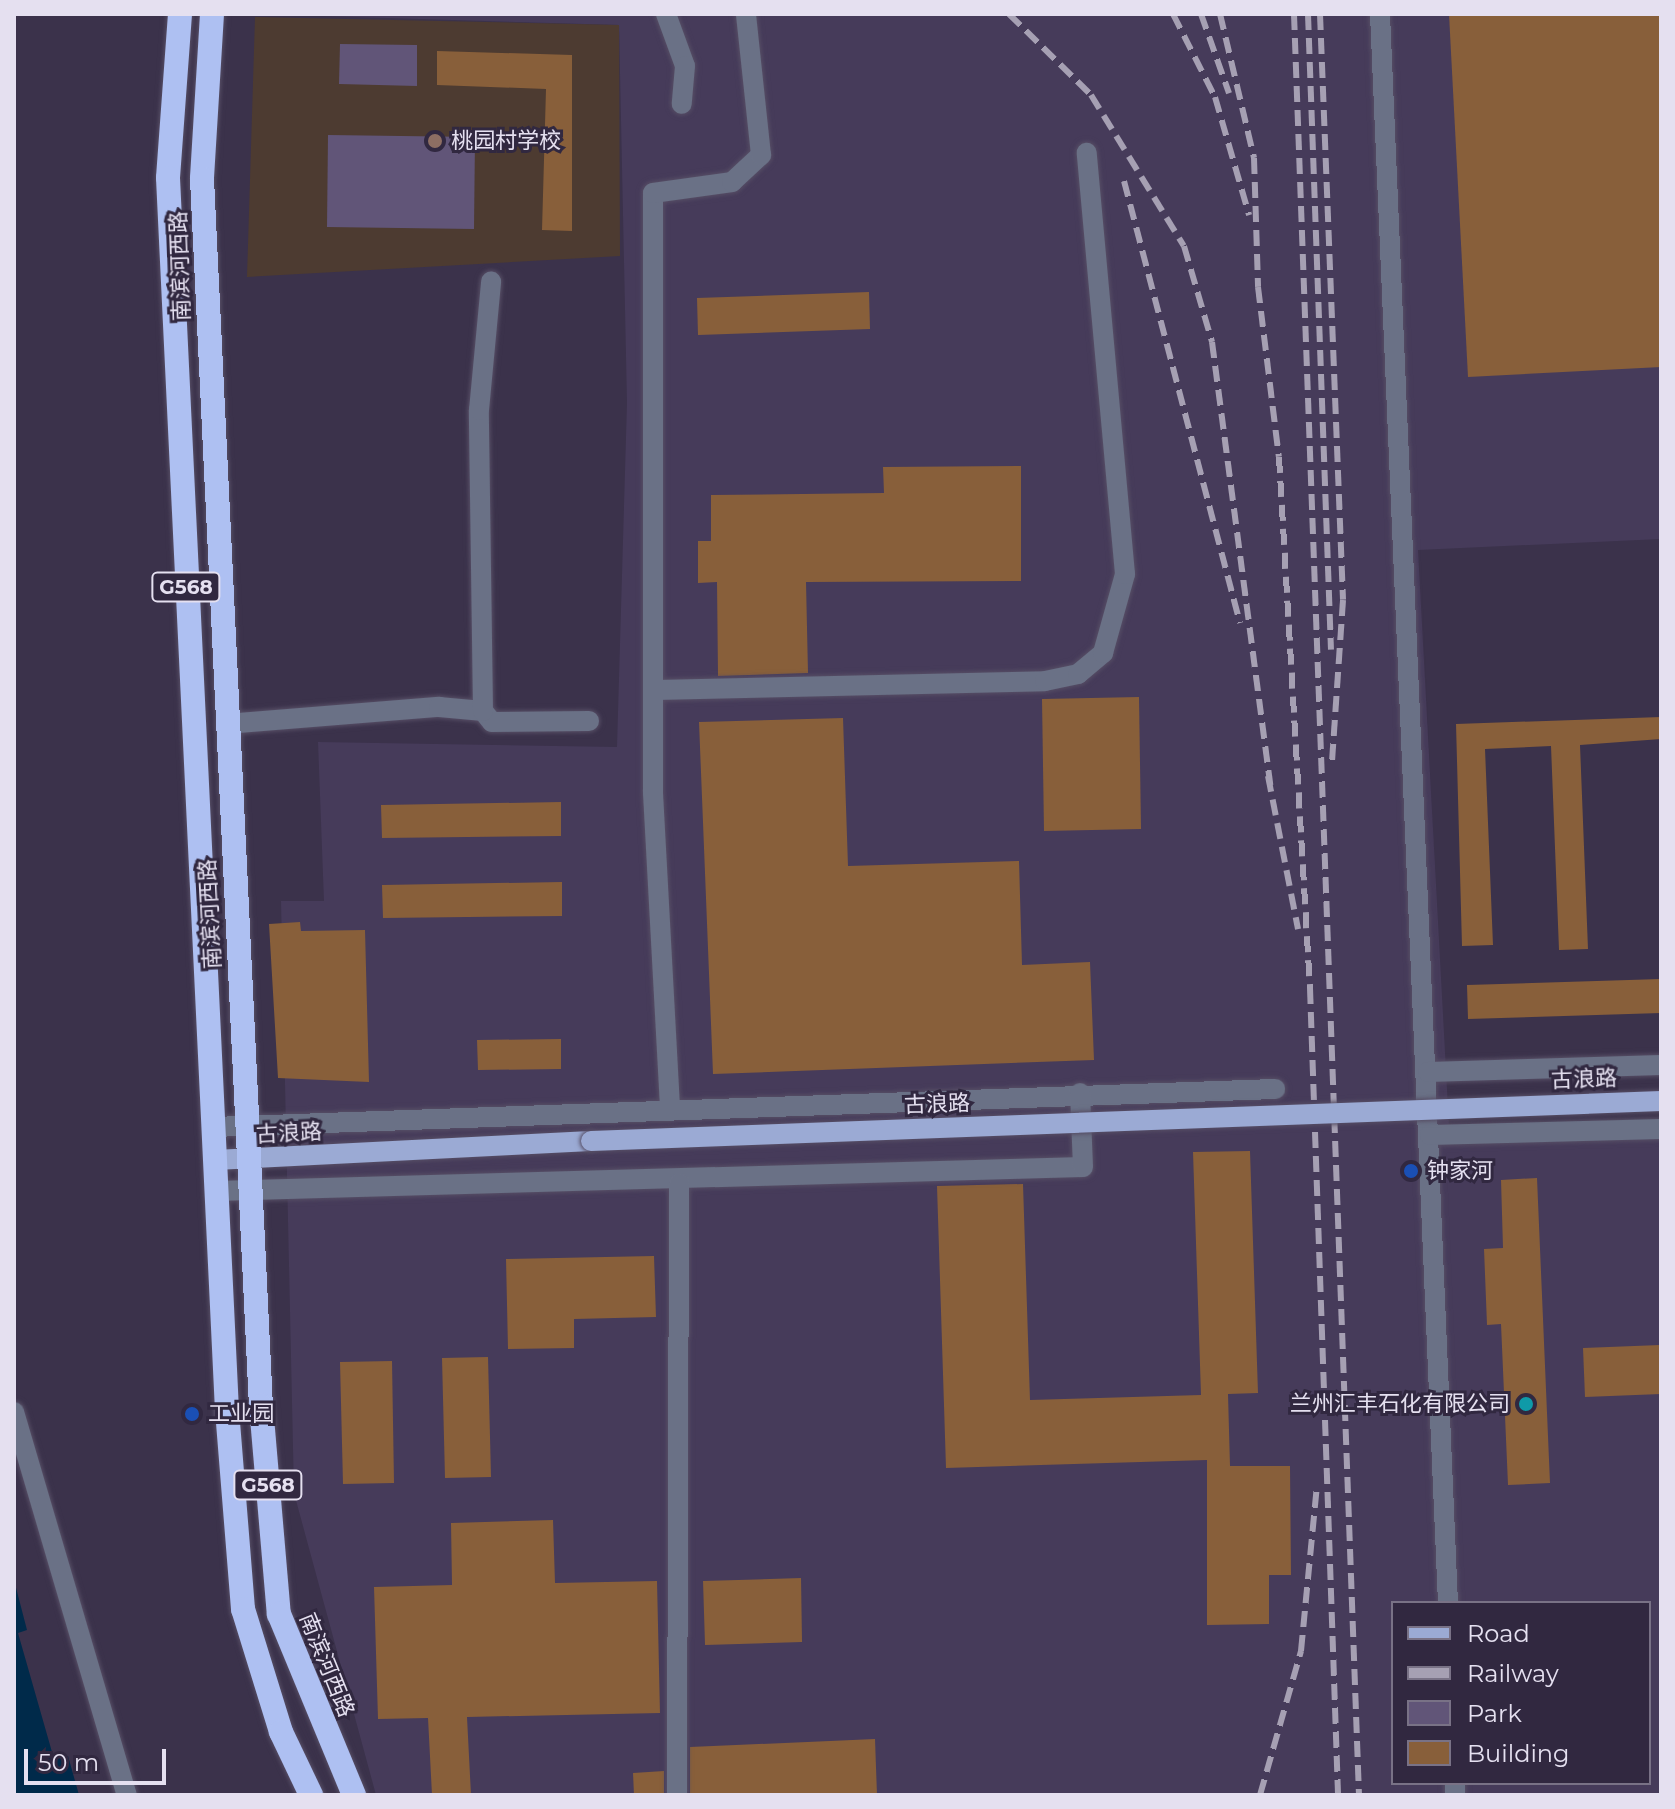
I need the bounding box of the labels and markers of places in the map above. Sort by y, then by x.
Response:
place label: 桃园村学校 [451,128,561,154]
marker: 桃园村学校 [426,132,444,150]
place label: 钟家河 [1427,1158,1493,1184]
marker: 钟家河 [1402,1162,1420,1180]
place label: 兰州汇丰石化有限公司 [1290,1391,1510,1417]
marker: 兰州汇丰石化有限公司 [1517,1395,1535,1413]
place label: 工业园 [208,1401,274,1427]
marker: 工业园 [183,1405,201,1423]

